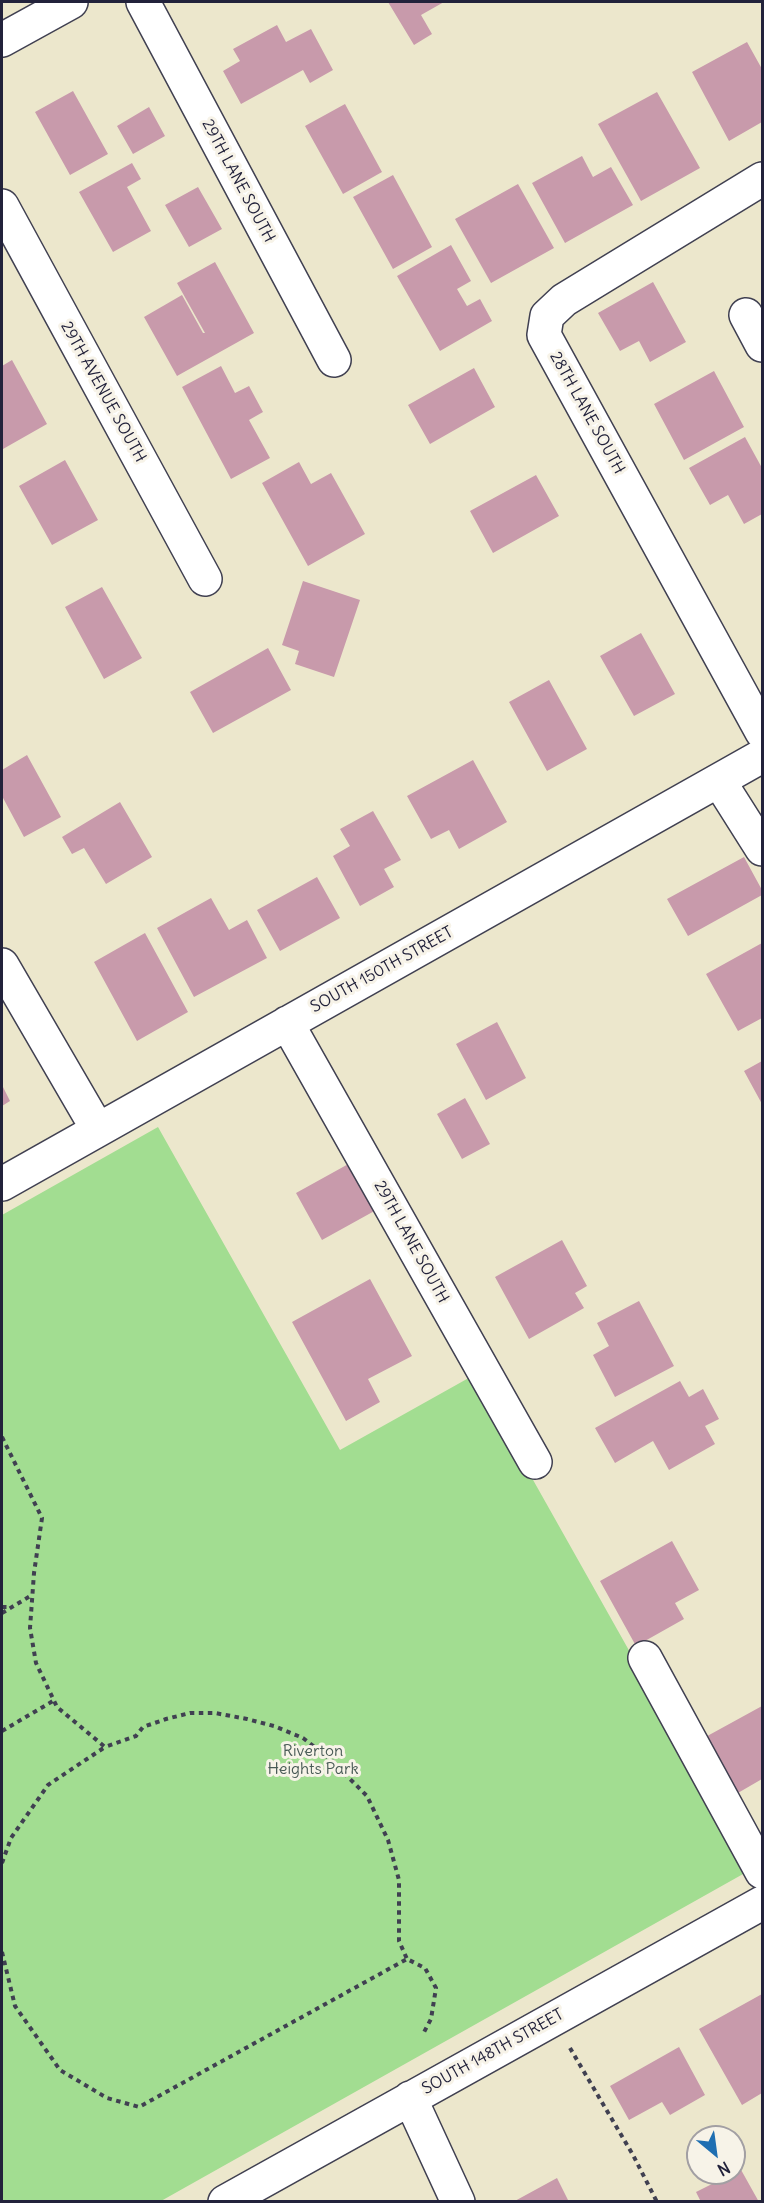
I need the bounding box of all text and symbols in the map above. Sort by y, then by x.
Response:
street label: 29TH LANE SOUTH [197,116,279,246]
street label: 29TH AVENUE SOUTH [56,318,150,466]
street label: 28TH LANE SOUTH [545,349,629,477]
street label: SOUTH 150TH STREET [307,923,457,1017]
street label: 29TH LANE SOUTH [369,1178,453,1306]
park label: Riverton Heights Park [267,1741,359,1779]
street label: SOUTH 148TH STREET [419,2005,567,2099]
north arrow [686,2125,746,2185]
text: N [714,2158,733,2180]

